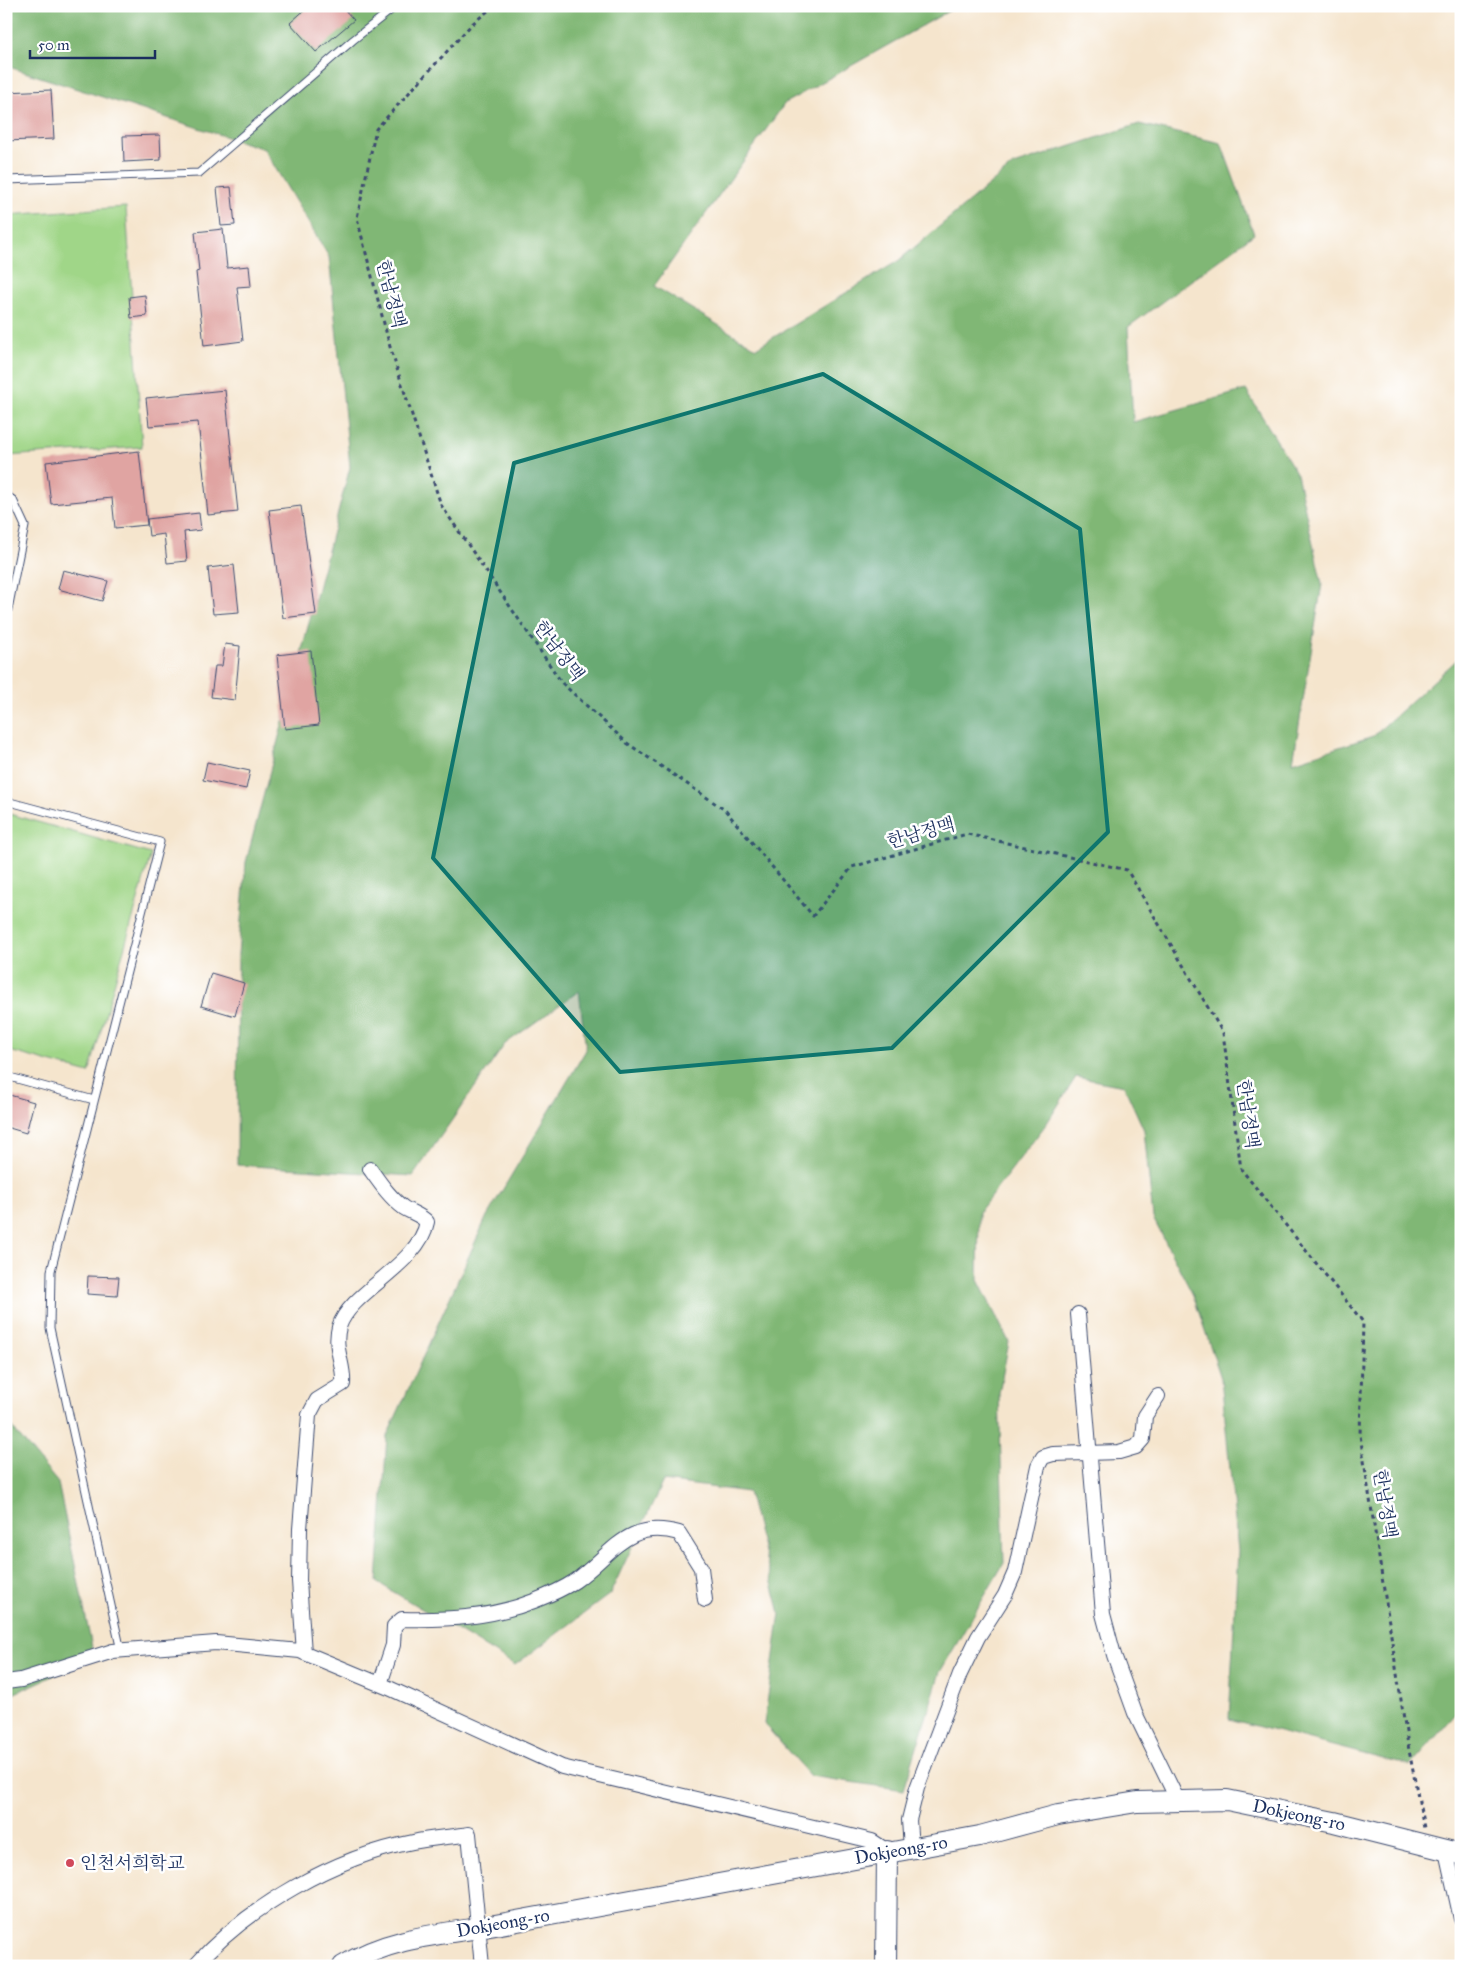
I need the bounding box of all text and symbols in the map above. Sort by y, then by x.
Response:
scale bar [30,28,155,60]
text: 50 m [38,36,70,54]
street label: 한남정맥 [372,258,410,330]
street label: 한남정맥 [529,617,589,685]
street label: 한남정맥 [885,813,957,853]
street label: 한남정맥 [1232,1078,1264,1150]
street label: 한남정맥 [1369,1468,1401,1540]
street label: Dokjeong-ro [1250,1794,1347,1837]
street label: Dokjeong-ro [853,1831,949,1870]
place label: 인천서희학교 [80,1852,185,1874]
marker: 인천서희학교 [64,1857,76,1869]
street label: Dokjeong-ro [455,1904,551,1943]

